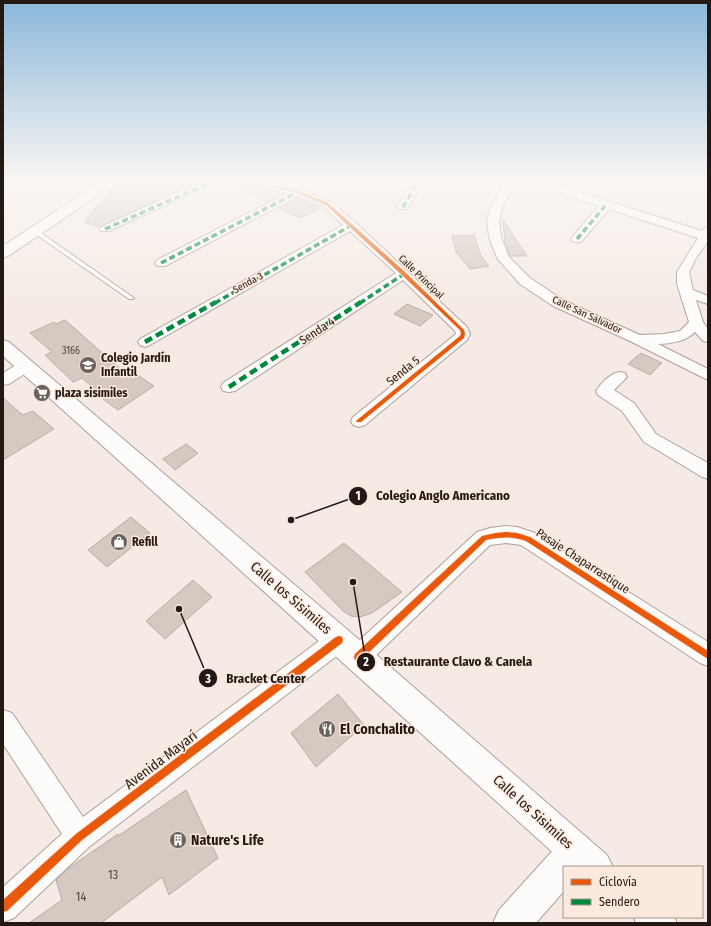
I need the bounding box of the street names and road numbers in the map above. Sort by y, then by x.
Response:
street label: Calle Principal [396,253,446,302]
street label: Senda 3 [231,270,265,296]
street label: Calle San Salvador [550,294,624,337]
street label: Senda 4 [297,314,337,348]
street label: Senda 5 [383,353,423,389]
street label: Pasaje Chaparrastique [534,525,633,597]
street label: Calle los Sisimiles [247,558,335,638]
street label: Avenida Mayarí [121,727,201,793]
street label: Calle los Sisimiles [489,771,577,853]

